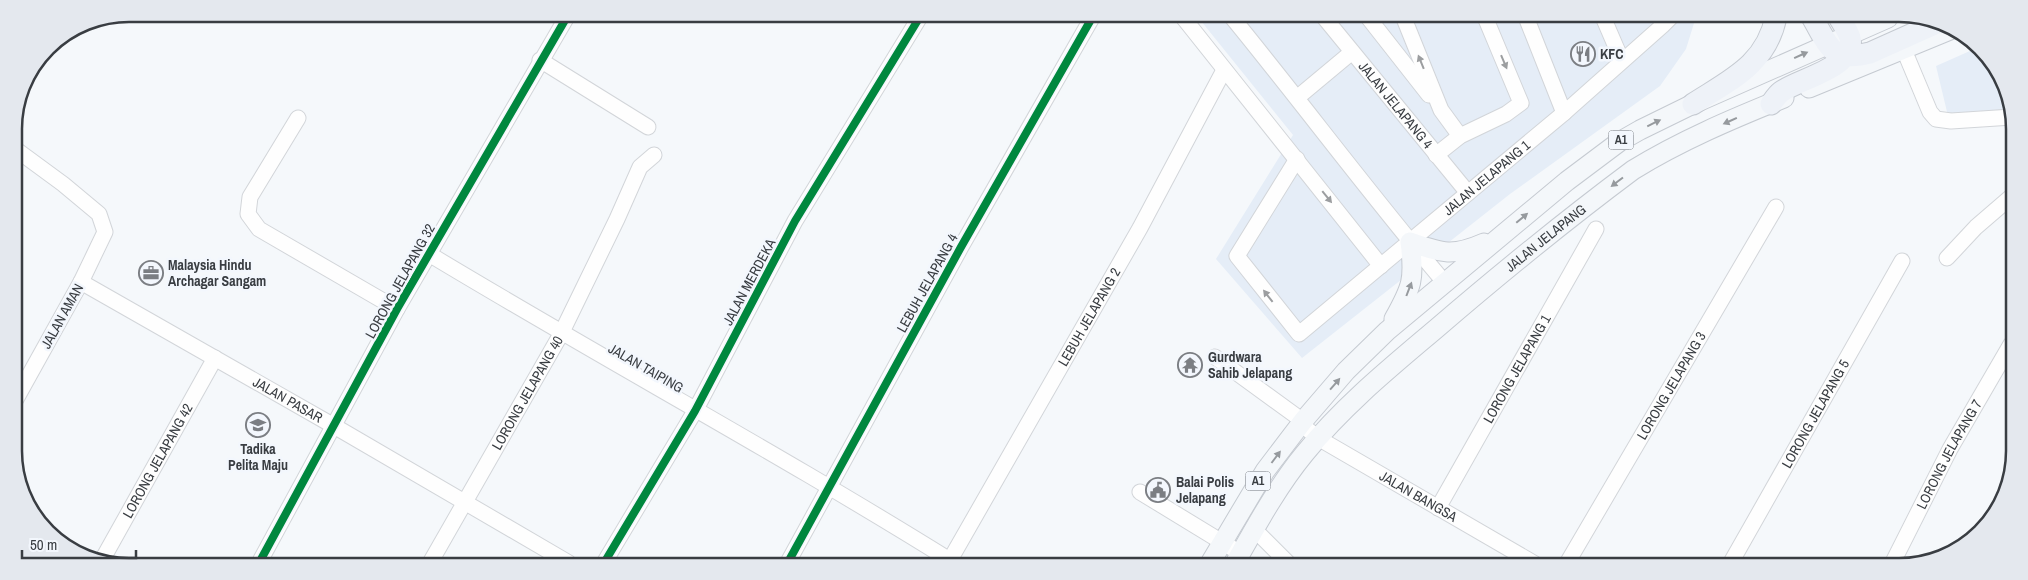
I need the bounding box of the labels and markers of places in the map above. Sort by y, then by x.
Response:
restaurant icon: KFC [1570,41,1596,67]
place label: KFC [1600,45,1624,63]
place label: Malaysia Hindu Archagar Sangam [168,256,266,290]
office icon: Malaysia Hindu Archagar Sangam [138,260,164,286]
place label: Gurdwara Sahib Jelapang [1208,348,1292,382]
temple icon: Gurdwara Sahib Jelapang [1177,352,1203,378]
school or university icon: Tadika Pelita Maju [245,412,271,438]
place label: Tadika Pelita Maju [228,440,288,474]
place label: Balai Polis Jelapang [1176,473,1234,507]
public building icon: Balai Polis Jelapang [1145,477,1171,503]

